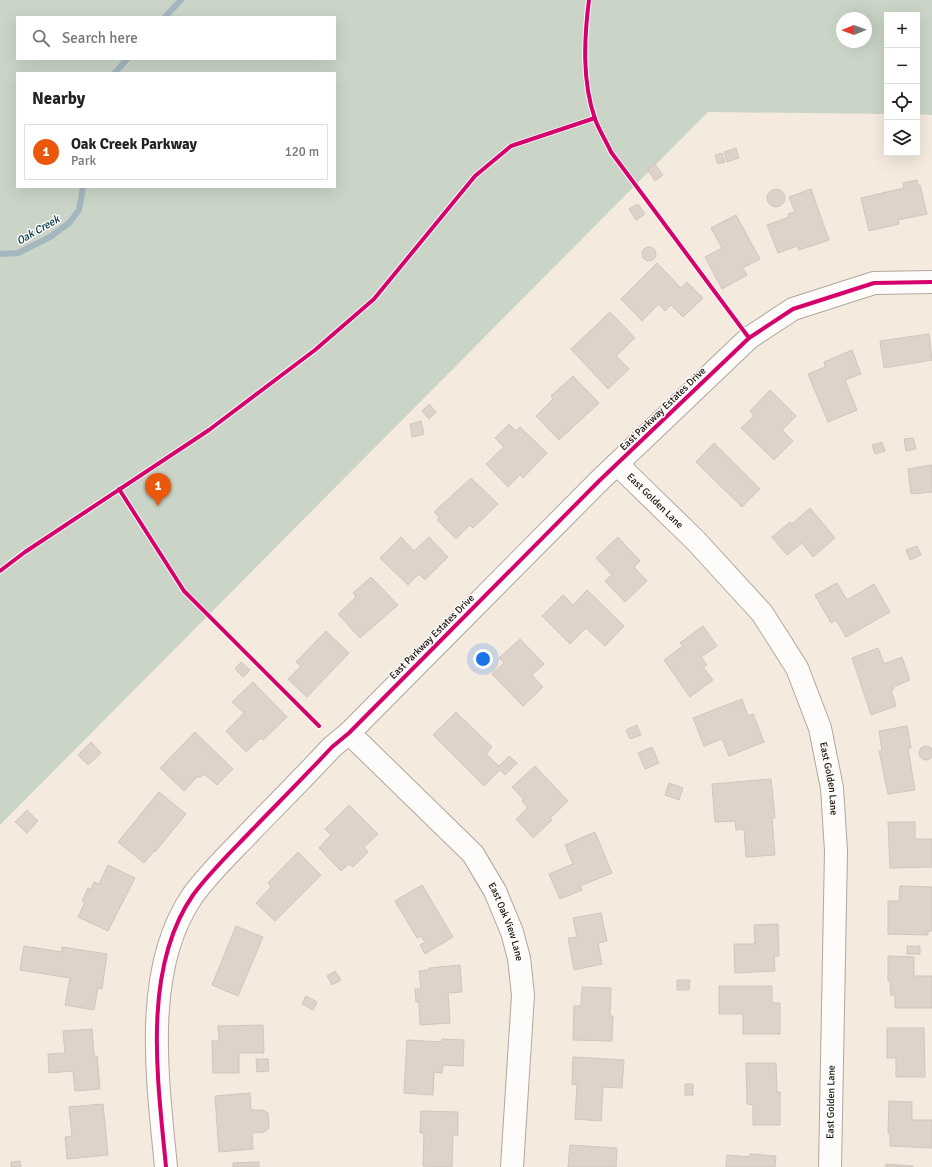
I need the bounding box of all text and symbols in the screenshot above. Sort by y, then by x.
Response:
north arrow [836,12,872,48]
map controls [884,12,920,156]
button: + [884,12,920,48]
search box [16,16,336,60]
icon: search [30,27,52,49]
text: Search here [62,29,138,47]
button: − [884,48,920,84]
button: locate [884,84,920,120]
text: Nearby [32,88,85,109]
button: layers [884,120,920,156]
text: Oak Creek Parkway [71,135,197,153]
text: 1 [42,144,50,160]
text: 120 m [285,144,319,160]
text: Park [71,153,96,169]
water label: Oak Creek [14,212,63,248]
street label: East Parkway Estates Drive [618,365,708,453]
street label: East Golden Lane [624,471,686,531]
pin: 1 [145,473,171,506]
street label: East Parkway Estates Drive [387,592,477,682]
your location [473,649,493,669]
street label: East Golden Lane [817,741,840,816]
street label: East Oak View Lane [485,880,525,962]
street label: East Golden Lane [824,1065,838,1139]

